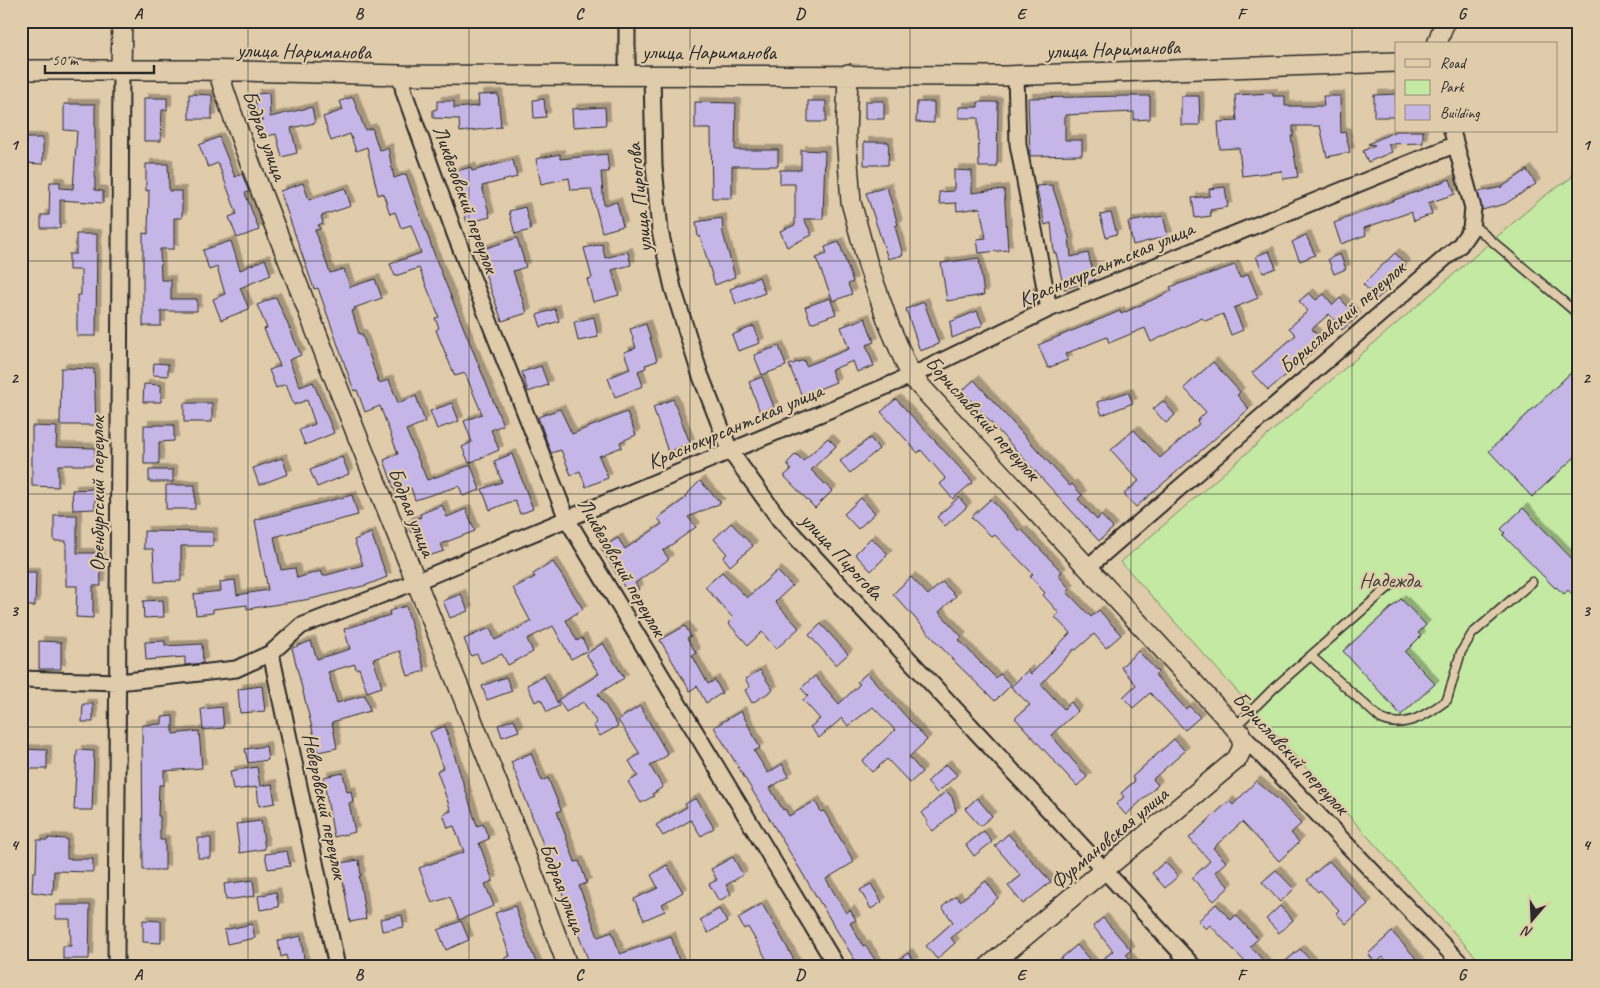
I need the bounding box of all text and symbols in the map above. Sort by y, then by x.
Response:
text: A [134,4,144,24]
text: B [355,4,365,24]
text: C [575,4,585,24]
text: D [795,4,806,24]
text: E [1017,4,1028,24]
text: F [1237,4,1248,24]
text: G [1458,4,1468,24]
street label: улица Нариманова [1044,34,1182,64]
street label: улица Нариманова [235,37,373,65]
street label: улица Нариманова [640,39,778,65]
scale bar [45,42,154,74]
legend [1395,42,1558,132]
text: 50 m [52,51,79,70]
text: Road [1440,54,1467,73]
text: Park [1440,78,1465,97]
street label: Бодрая улица [237,86,294,186]
text: Building [1440,104,1480,123]
street label: Ликбезовский переулок [427,122,506,279]
text: 1 [10,135,19,155]
text: 1 [1582,135,1591,155]
street label: улица Пирогова [620,140,658,256]
street label: Краснокурсантская улица [1014,214,1200,313]
street label: Бориславский переулок [1273,254,1412,379]
street label: Бориславский переулок [920,350,1047,487]
text: 2 [10,368,19,388]
text: 2 [1582,368,1591,388]
street label: Краснокурсантская улица [643,376,829,475]
street label: Оренбургский переулок [84,414,110,572]
street label: Бодрая улица [382,464,443,563]
street label: Ликбезовский переулок [572,493,673,643]
street label: улица Пирогова [794,506,890,606]
park label: Надежда [1359,567,1423,593]
text: 3 [10,601,19,621]
text: 3 [1582,601,1591,621]
street label: Бориславский переулок [1227,686,1356,822]
street label: Неверовский переулок [297,731,354,884]
street label: Фурмановская улица [1045,780,1174,895]
text: 4 [10,835,19,855]
text: 4 [1582,835,1591,855]
street label: Бодрая улица [534,839,593,939]
north arrow [1508,896,1558,946]
text: N [1519,922,1535,941]
text: A [134,965,144,985]
text: B [355,965,365,985]
text: C [575,965,585,985]
text: D [795,965,806,985]
text: E [1017,965,1028,985]
text: F [1237,965,1248,985]
text: G [1458,965,1468,985]

